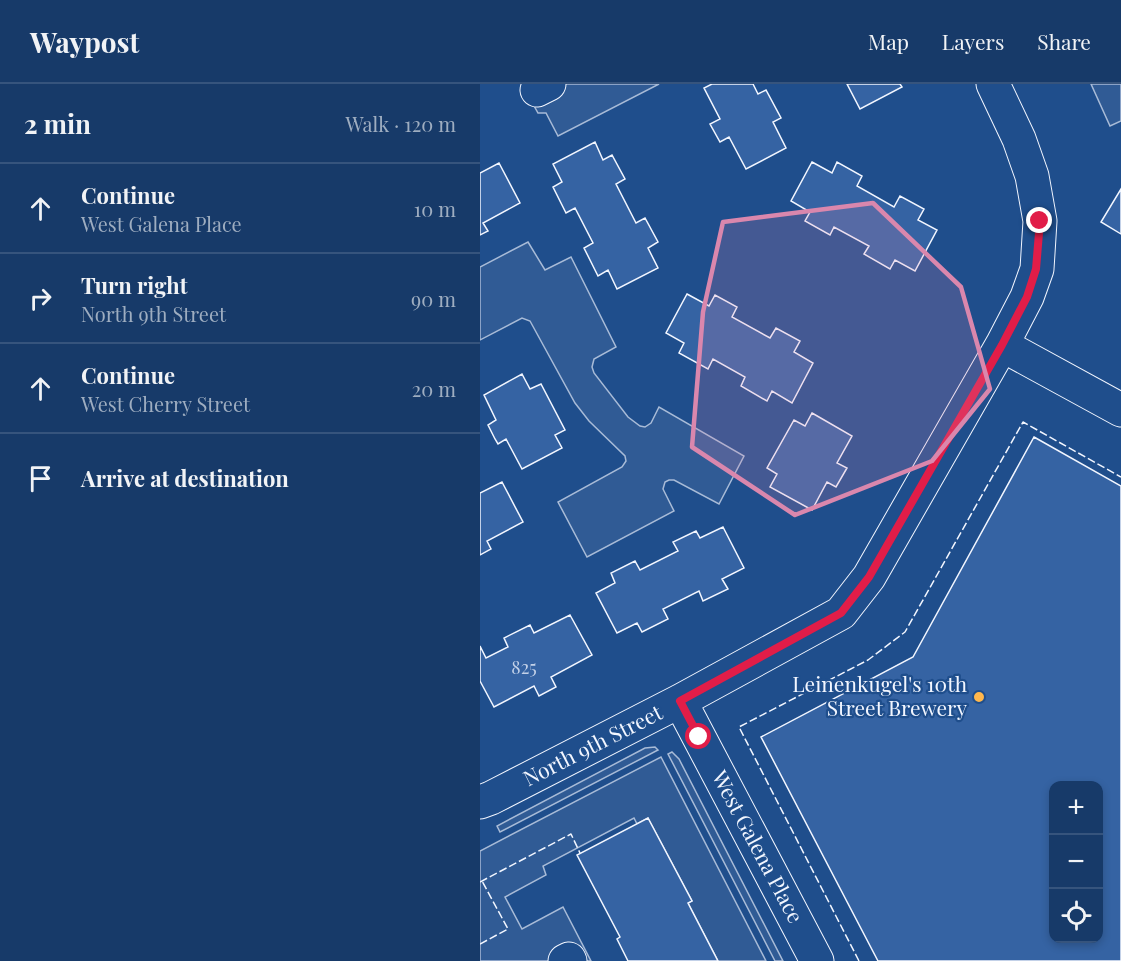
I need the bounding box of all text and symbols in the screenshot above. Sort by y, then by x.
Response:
text: Waypost [30,23,139,60]
text: Map [868,27,909,55]
text: Layers [942,27,1004,55]
text: Share [1037,27,1091,55]
text: 2 min [24,106,91,141]
text: Walk · 120 m [346,110,456,137]
text: Continue [81,180,175,210]
icon: ahead [24,192,57,225]
text: 10 m [414,195,456,222]
route end [1026,207,1052,233]
text: West Galena Place [81,210,242,237]
text: Turn right [81,270,187,300]
icon: right [24,282,57,315]
text: 90 m [411,285,456,312]
text: North 9th Street [81,300,226,327]
text: Continue [81,360,175,390]
icon: ahead [24,372,57,405]
text: 20 m [412,375,456,402]
text: West Cherry Street [81,390,250,417]
icon: arrive [24,462,57,495]
text: Arrive at destination [81,463,289,493]
house number: 825 [511,655,537,679]
place label: Leinenkugel's 10th Street Brewery [792,669,968,721]
marker: Leinenkugel's 10th Street Brewery [972,690,986,704]
street label: North 9th Street [518,697,667,791]
route start [685,723,711,749]
street label: West Galena Place [706,764,811,927]
map controls [1049,781,1103,943]
button: + [1049,781,1103,835]
button: − [1049,835,1103,889]
button: locate [1049,889,1103,943]

